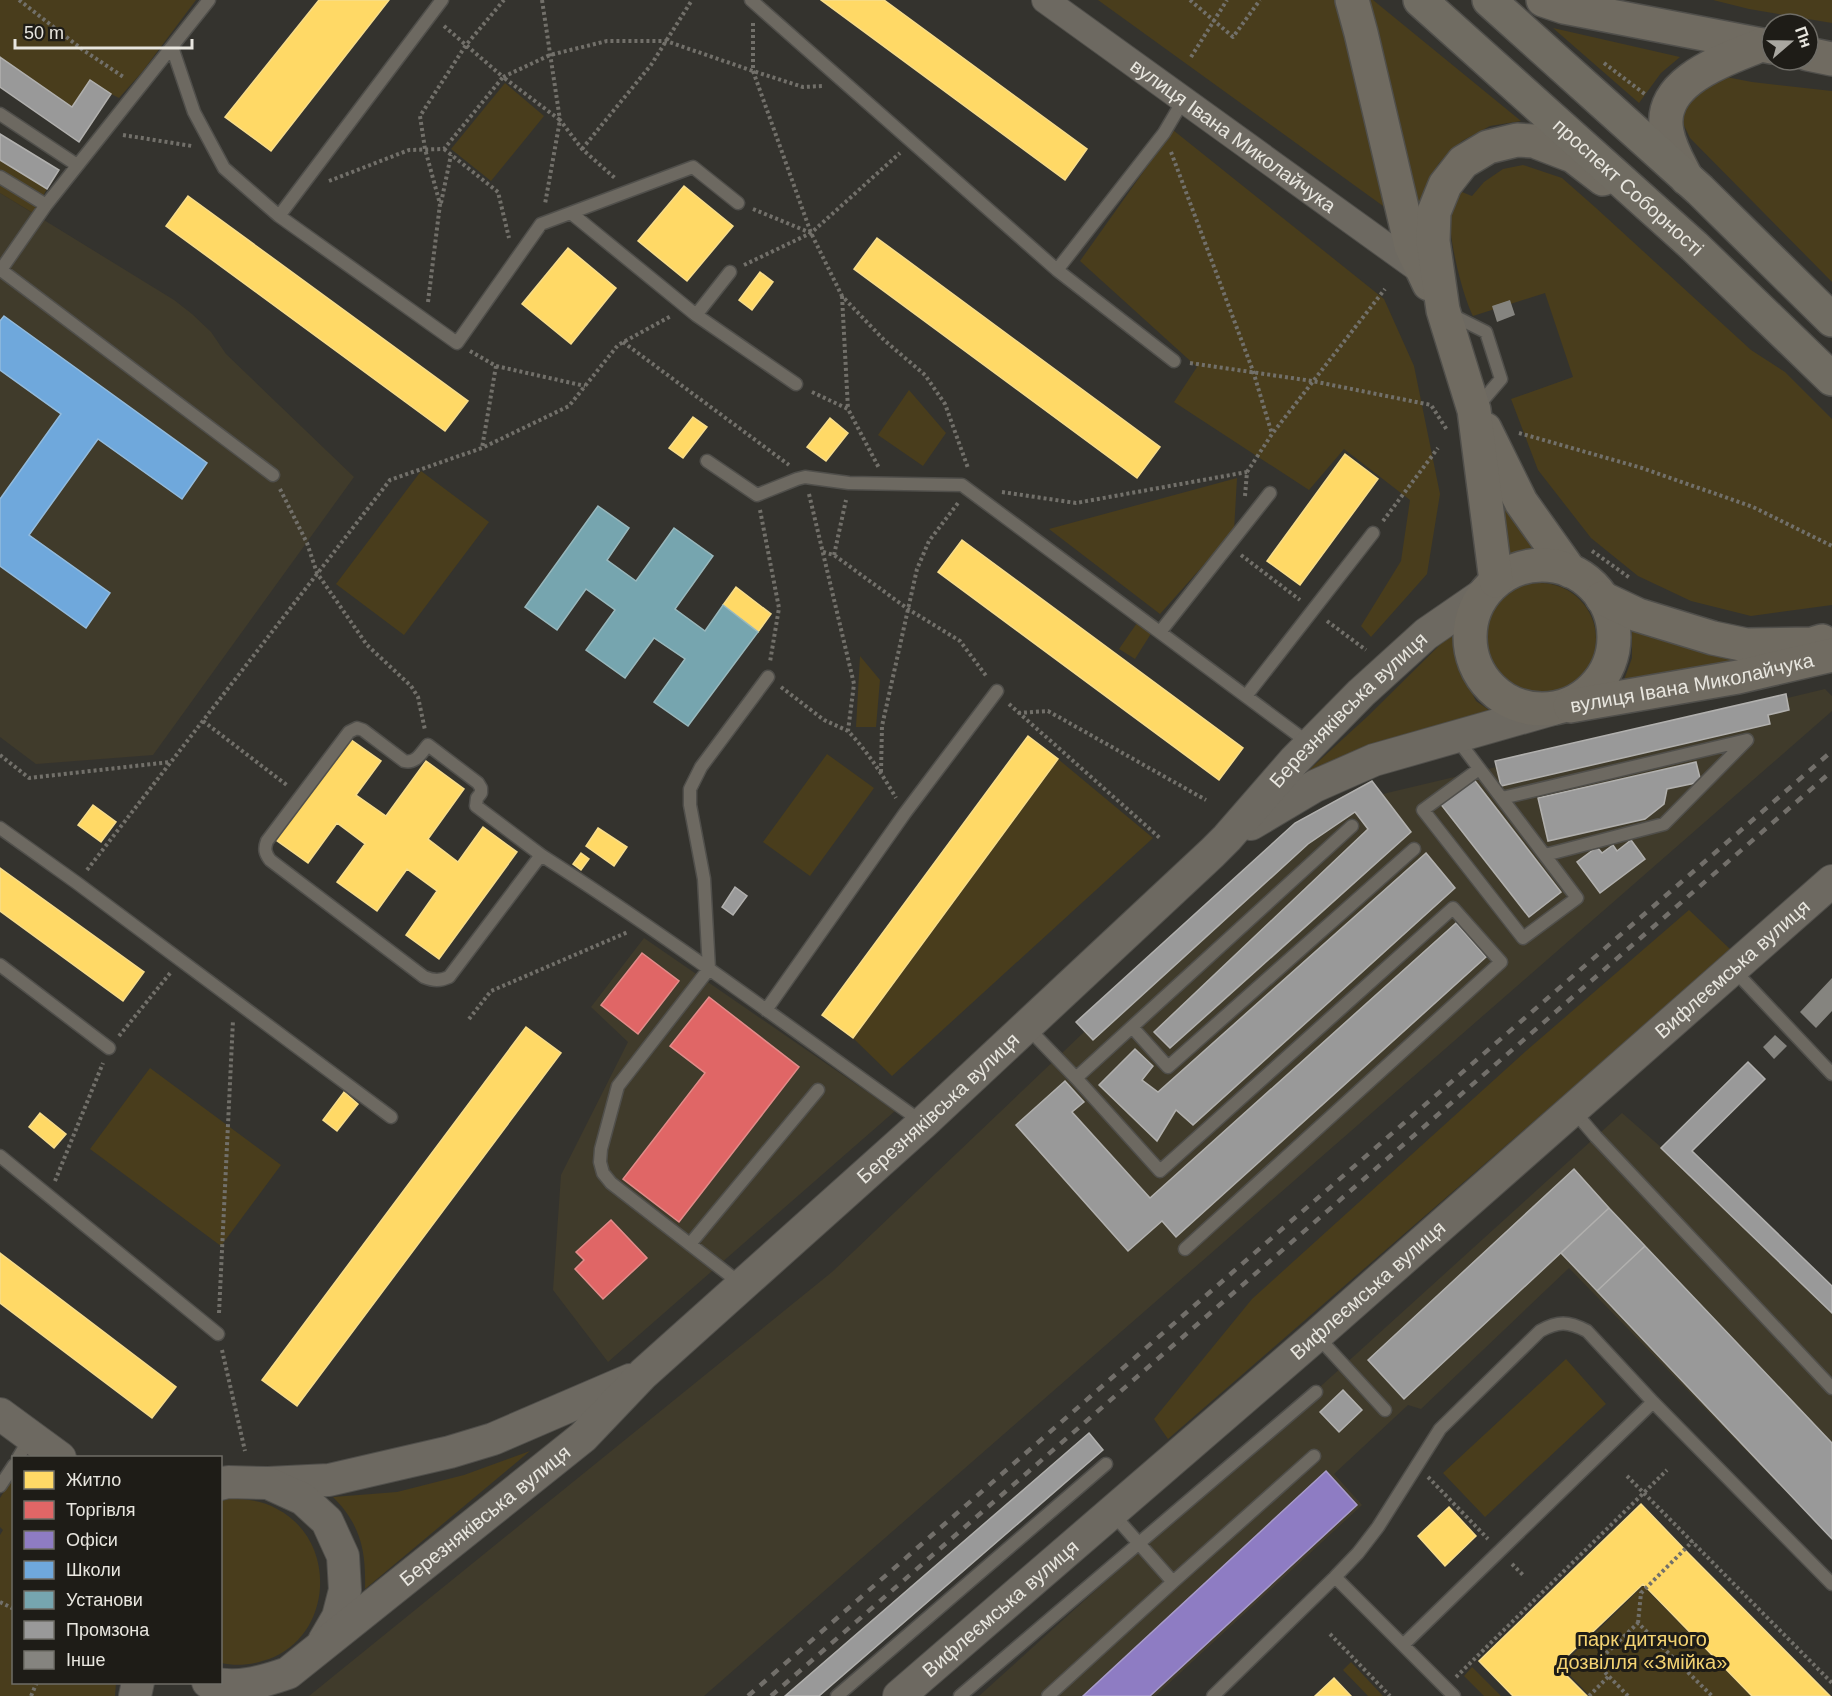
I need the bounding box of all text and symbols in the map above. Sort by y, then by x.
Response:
scale bar [15,12,192,50]
north arrow [1760,12,1820,72]
text: 50 m [24,23,64,43]
text: Пн [1792,24,1815,50]
street label: вулиця Івана Миколайчука [1126,54,1341,217]
street label: проспект Соборності [1549,114,1708,260]
street label: Березняківська вулиця [1265,628,1431,792]
street label: вулиця Івана Миколайчука [1568,648,1817,717]
street label: Вифлеємська вулиця [1651,895,1814,1043]
street label: Березняківська вулиця [853,1028,1024,1188]
street label: Вифлеємська вулиця [1286,1216,1450,1364]
street label: Березняківська вулиця [395,1441,574,1590]
legend [12,1456,222,1684]
text: Житло [66,1470,121,1490]
text: Торгівля [66,1500,136,1520]
text: Офіси [66,1530,118,1550]
street label: Вифлеємська вулиця [918,1535,1083,1682]
text: Школи [66,1560,121,1580]
text: Установи [66,1590,143,1610]
text: Промзона [66,1620,150,1640]
park label: парк дитячого дозвілля «Змійка» [1557,1628,1727,1673]
text: Інше [66,1650,105,1670]

